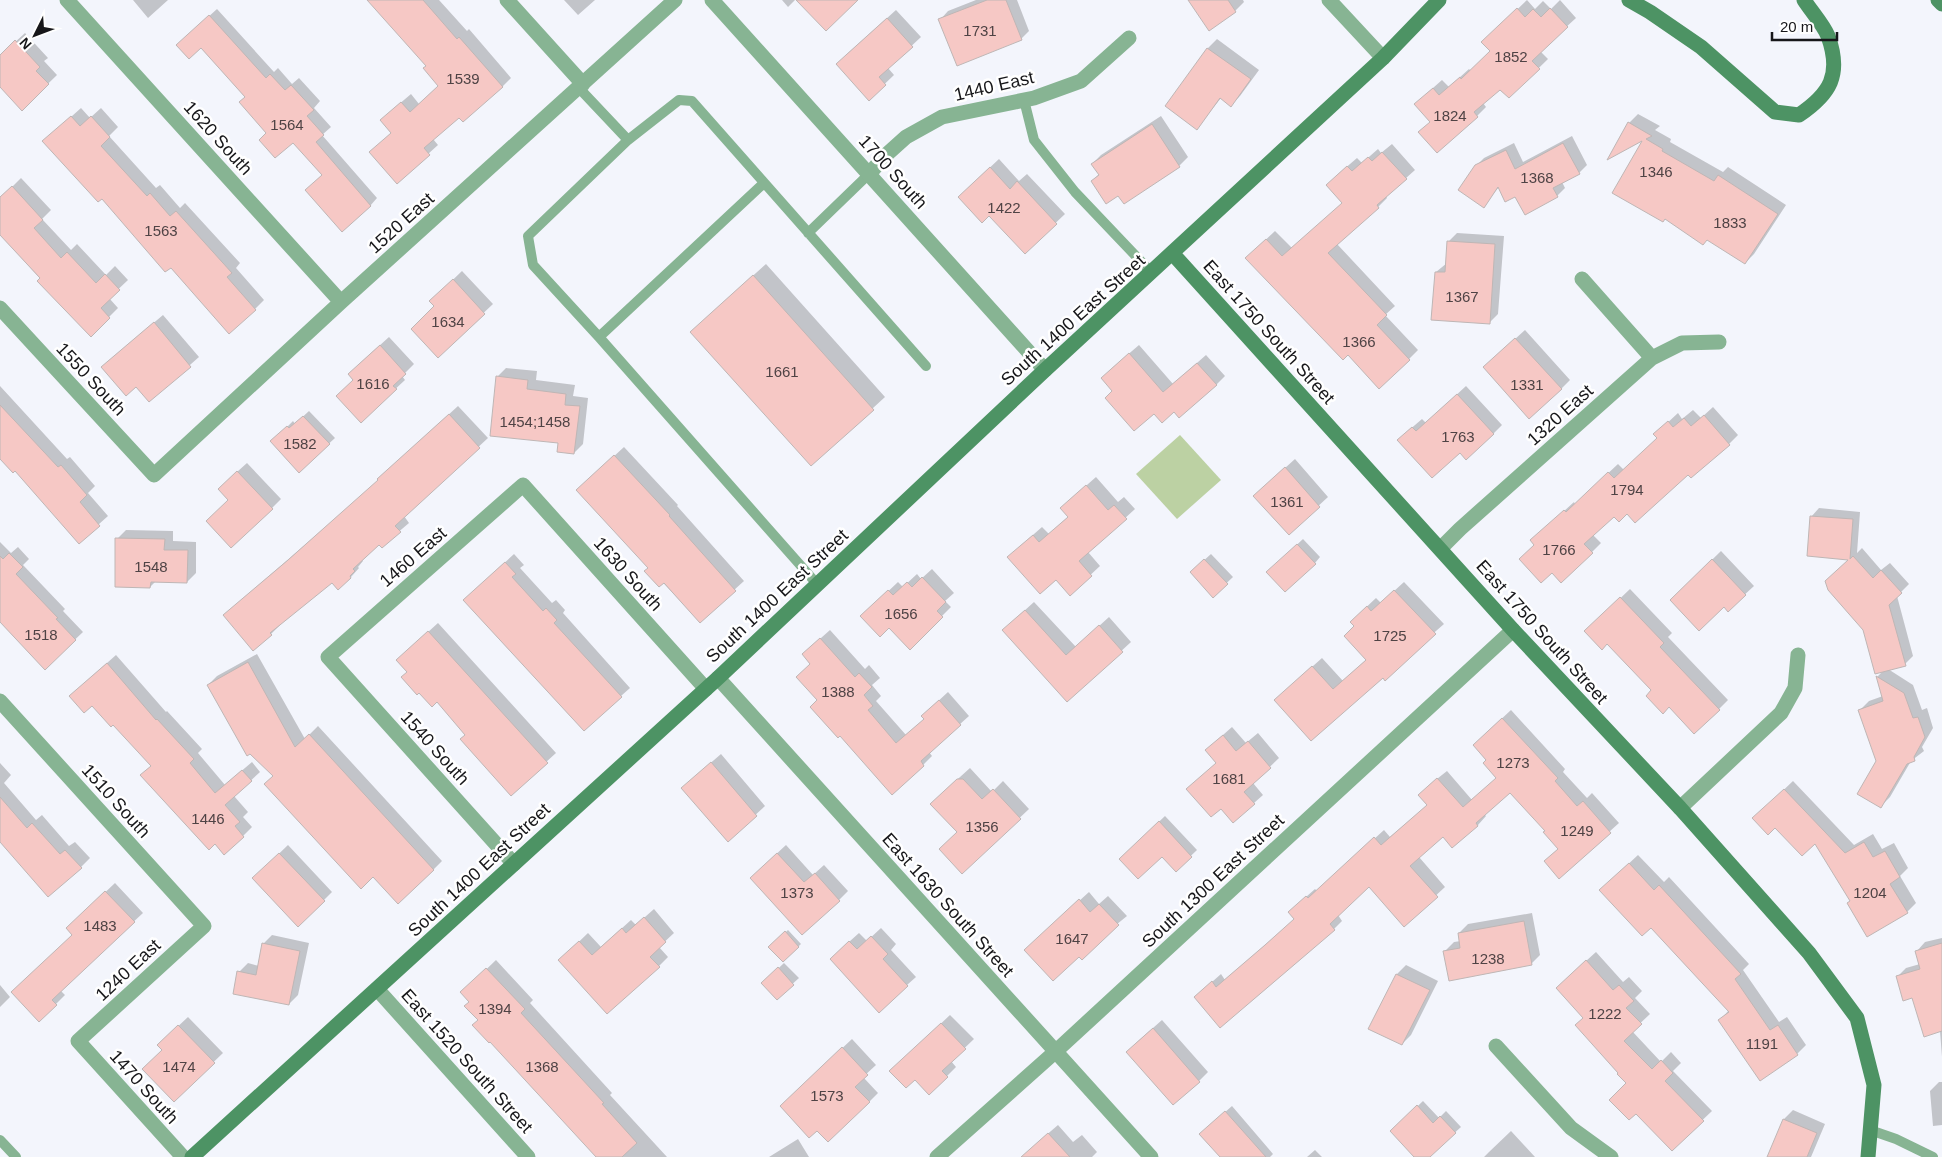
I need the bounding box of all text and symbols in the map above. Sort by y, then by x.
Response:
north arrow [10,10,60,60]
scale bar [1772,10,1837,42]
text: 20 m [1780,18,1813,35]
house number: 1731 [963,22,997,39]
text: N [16,35,35,53]
house number: 1852 [1494,48,1528,65]
street label: 1440 East [952,67,1036,105]
house number: 1539 [446,70,480,87]
street label: 1620 South [180,97,256,179]
house number: 1824 [1433,107,1467,124]
house number: 1564 [270,116,304,133]
street label: 1700 South [855,131,931,213]
house number: 1346 [1639,163,1673,180]
house number: 1368 [1520,169,1554,186]
street label: 1520 East [364,188,438,258]
house number: 1422 [987,199,1021,216]
house number: 1833 [1713,214,1747,231]
house number: 1563 [144,222,178,239]
street label: South 1400 East Street [997,250,1149,390]
street label: East 1750 South Street [1199,256,1339,408]
house number: 1367 [1445,288,1479,305]
house number: 1634 [431,313,465,330]
house number: 1366 [1342,333,1376,350]
street label: 1550 South [52,339,130,419]
house number: 1661 [765,363,799,380]
house number: 1616 [356,375,390,392]
house number: 1331 [1510,376,1544,393]
street label: 1320 East [1523,380,1597,450]
house number: 1454;1458 [500,413,570,430]
house number: 1763 [1441,428,1475,445]
house number: 1582 [283,435,317,452]
house number: 1794 [1610,481,1644,498]
house number: 1361 [1270,493,1304,510]
street label: 1460 East [376,523,450,591]
street label: South 1400 East Street [702,525,852,667]
street label: 1630 South [590,533,666,615]
house number: 1766 [1542,541,1576,558]
street label: East 1750 South Street [1472,556,1612,708]
house number: 1548 [134,558,168,575]
house number: 1656 [884,605,918,622]
house number: 1518 [24,626,58,643]
house number: 1725 [1373,627,1407,644]
house number: 1388 [821,683,855,700]
street label: 1540 South [397,707,473,789]
house number: 1273 [1496,754,1530,771]
street label: 1510 South [78,760,154,842]
house number: 1681 [1212,770,1246,787]
street label: South 1400 East Street [404,799,554,941]
house number: 1446 [191,810,225,827]
street label: South 1300 East Street [1138,810,1288,952]
house number: 1356 [965,818,999,835]
house number: 1249 [1560,822,1594,839]
street label: East 1630 South Street [878,829,1018,981]
house number: 1373 [780,884,814,901]
house number: 1204 [1853,884,1887,901]
house number: 1483 [83,917,117,934]
house number: 1647 [1055,930,1089,947]
street label: 1240 East [92,935,164,1005]
house number: 1238 [1471,950,1505,967]
street label: East 1520 South Street [397,985,537,1137]
house number: 1394 [478,1000,512,1017]
house number: 1222 [1588,1005,1622,1022]
house number: 1191 [1746,1035,1778,1052]
street label: 1470 South [106,1046,182,1128]
house number: 1474 [162,1058,196,1075]
house number: 1368 [525,1058,559,1075]
house number: 1573 [810,1087,844,1104]

